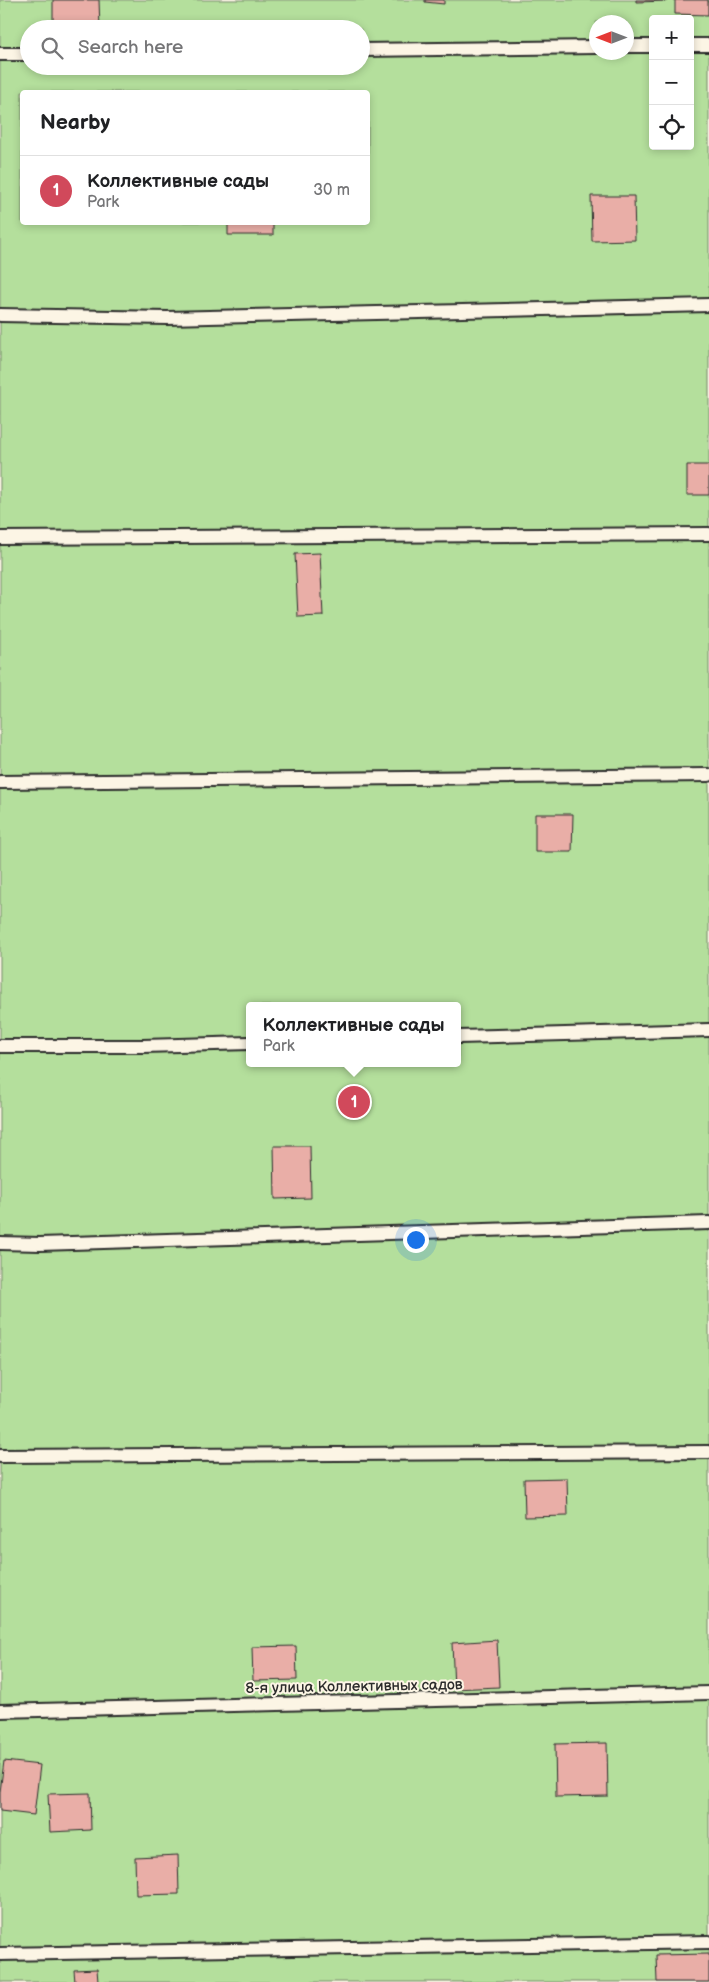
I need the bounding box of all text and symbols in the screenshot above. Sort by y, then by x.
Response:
north arrow [589,15,634,60]
map controls [649,15,694,150]
button: + [649,15,694,60]
search box [20,20,370,75]
icon: search [38,34,66,62]
text: Search here [78,36,183,59]
button: − [649,60,694,105]
button: locate [649,105,694,150]
text: Nearby [40,110,110,135]
text: Коллективные сады [87,170,269,193]
text: 1 [53,181,59,200]
text: 30 m [313,181,350,200]
text: Park [87,193,119,212]
popup [246,1002,461,1067]
text: Коллективные сады [262,1014,445,1037]
text: Park [262,1037,295,1056]
pin: 1 [338,1083,370,1121]
your location [403,1227,429,1253]
street label: 8-я улица Коллективных садов [245,1675,463,1698]

